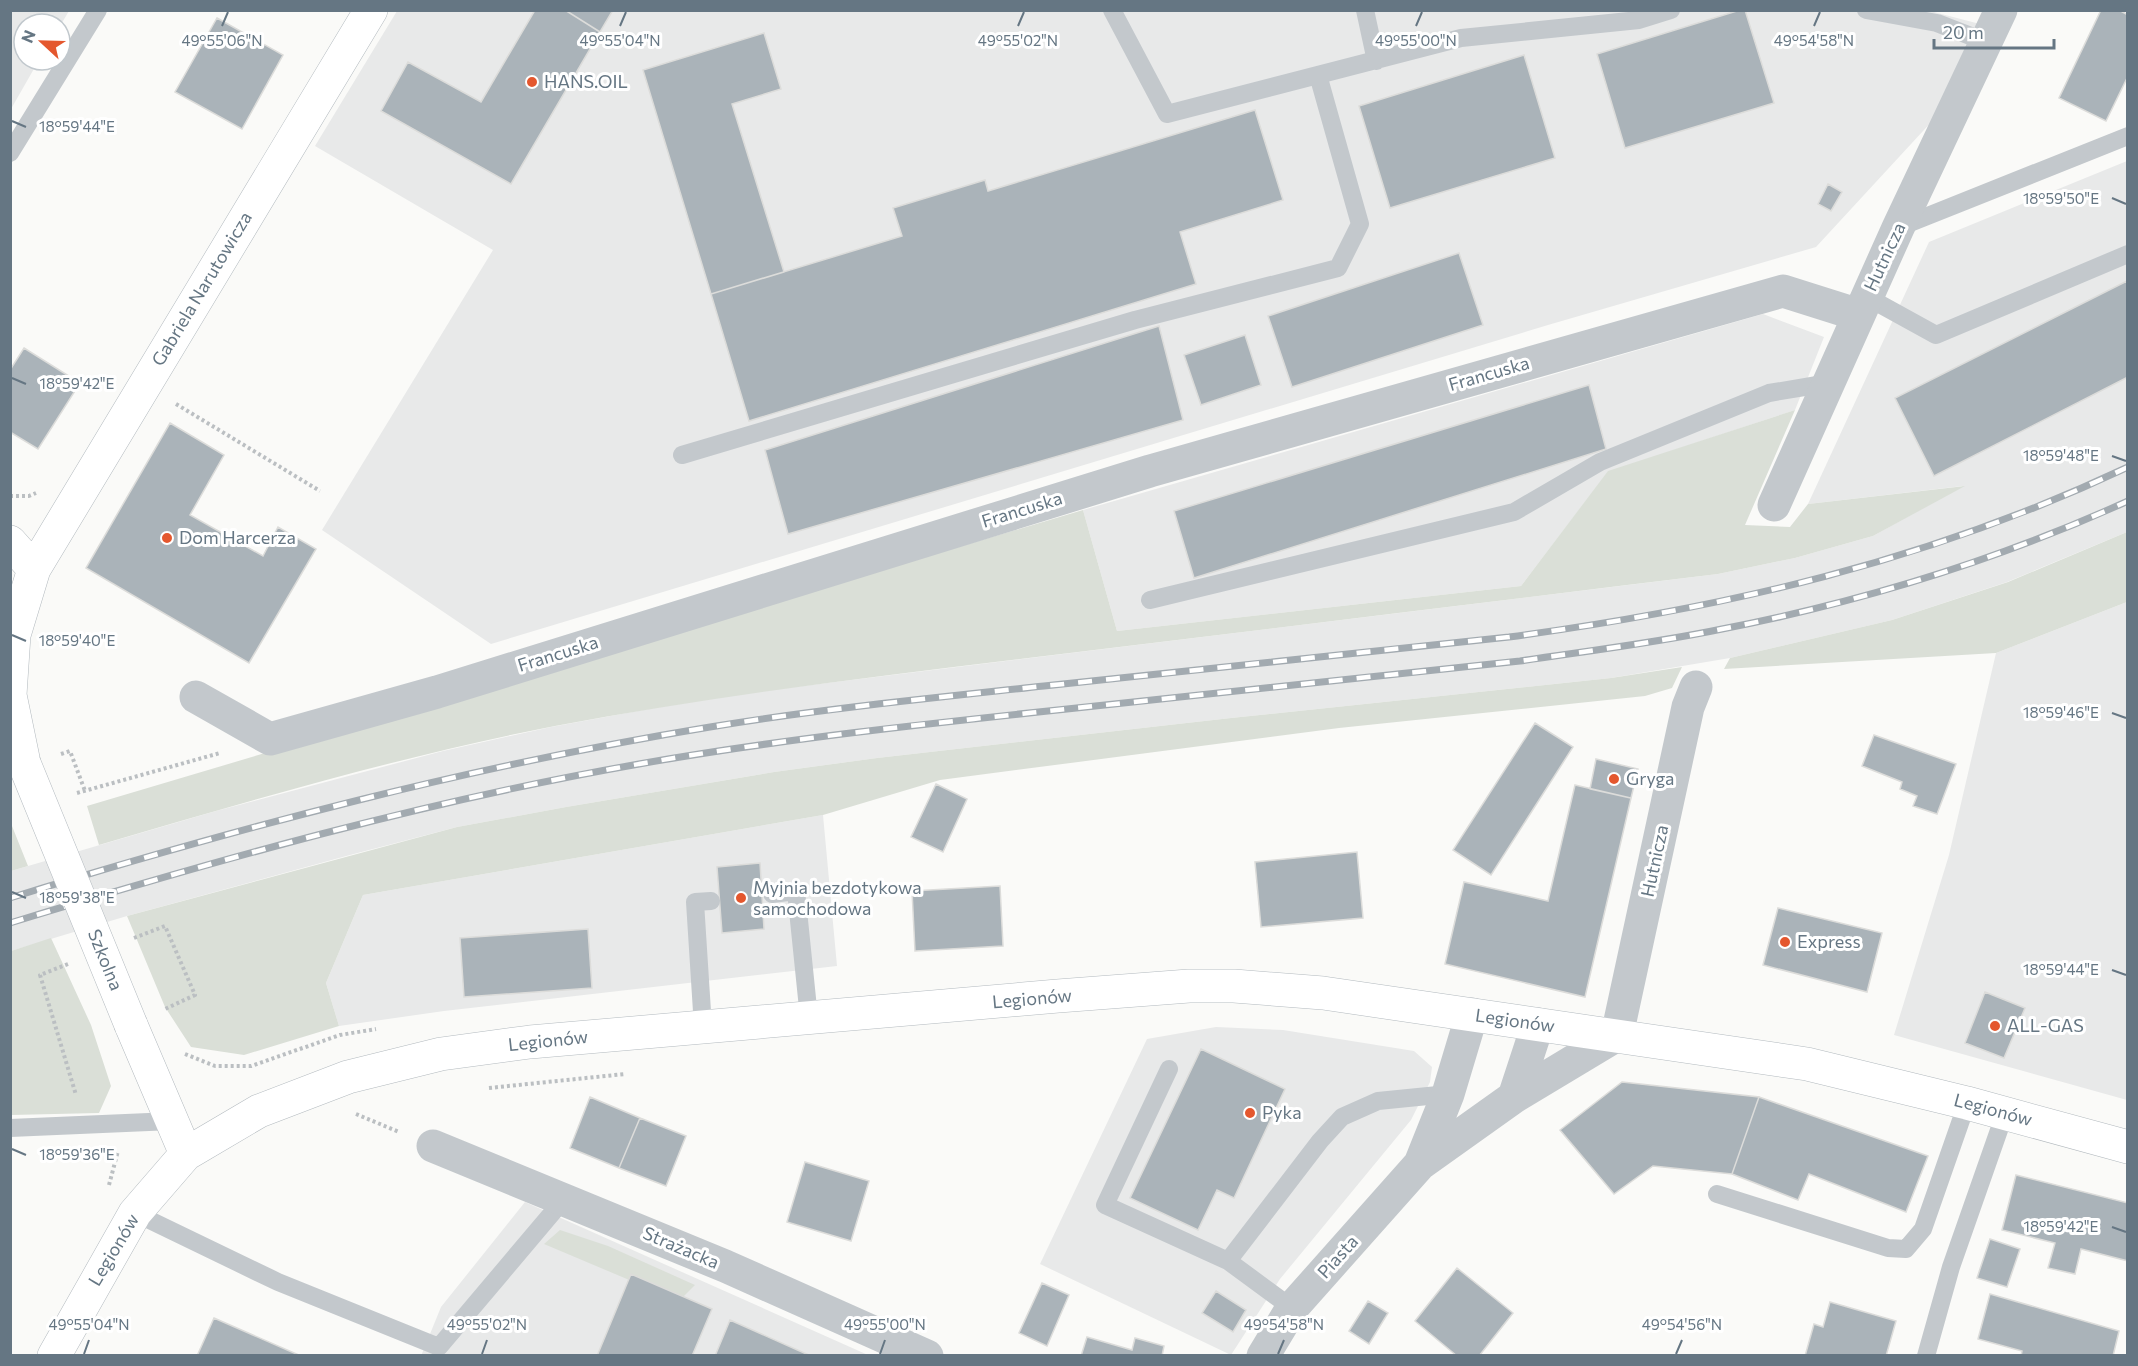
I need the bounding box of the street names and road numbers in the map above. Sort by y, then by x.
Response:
street label: Gabriela Narutowicza [146,207,256,370]
street label: Hutnicza [1859,219,1910,294]
street label: Francuska [1446,351,1532,395]
street label: Francuska [979,486,1065,532]
street label: Francuska [515,630,601,676]
street label: Hutnicza [1636,823,1672,899]
street label: Szkolna [84,926,128,993]
street label: Legionów [991,984,1073,1012]
street label: Legionów [1474,1004,1556,1036]
street label: Legionów [507,1025,589,1055]
street label: Legionów [1952,1088,2035,1130]
street label: Legionów [83,1209,143,1289]
street label: Strażacka [640,1221,723,1273]
street label: Piasta [1312,1230,1362,1282]

